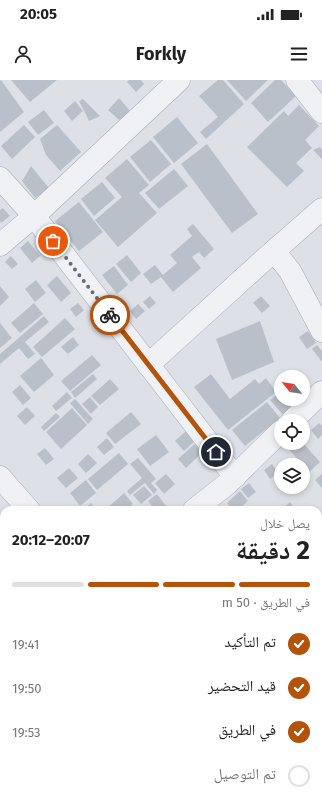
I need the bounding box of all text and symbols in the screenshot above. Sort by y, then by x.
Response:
text: 20:05 [20,5,57,23]
icon: person [12,43,34,65]
text: Forkly [136,43,186,65]
icon: menu [288,43,310,65]
pin [36,224,70,258]
icon: bag [42,230,64,252]
courier [90,295,130,335]
icon: bike [99,304,121,326]
north arrow [274,370,310,406]
map controls [274,370,310,494]
button: locate [274,414,310,450]
pin [199,435,233,469]
icon: home [205,441,227,463]
button: layers [274,458,310,494]
text: يصل خلال [260,516,310,531]
text: 20:07–20:12 [12,531,90,549]
text: 2 دقيقة [236,535,310,566]
text: في الطريق · 50 m [222,595,310,610]
text: تم التأكيد [224,633,276,651]
icon: check [288,633,310,655]
text: 19:41 [12,637,39,652]
text: قيد التحضير [208,677,276,695]
icon: check [288,677,310,699]
text: 19:50 [12,681,41,696]
text: في الطريق [218,721,276,739]
icon: check [288,721,310,743]
text: 19:53 [12,725,41,740]
text: تم التوصيل [214,765,276,783]

